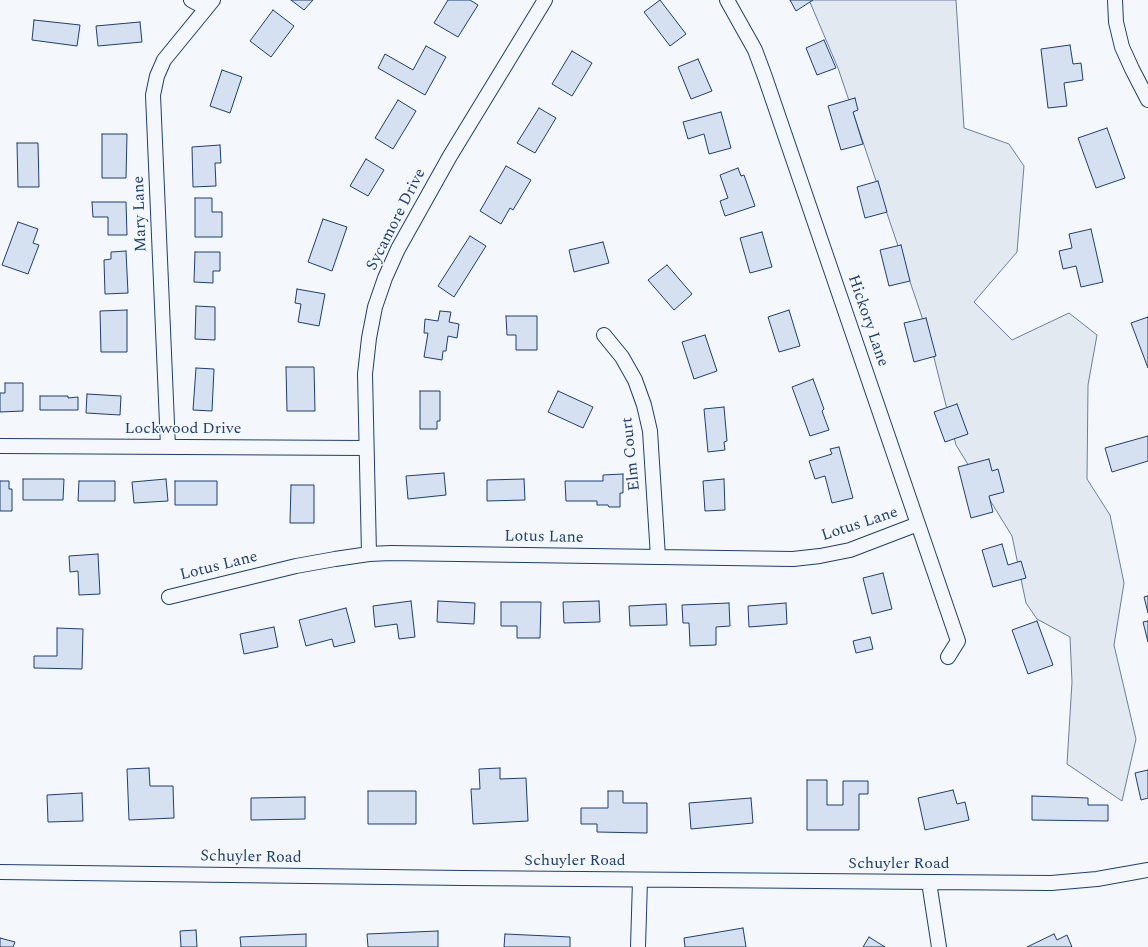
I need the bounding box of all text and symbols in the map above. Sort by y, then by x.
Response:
street label: Sycamore Drive [363,166,431,274]
street label: Mary Lane [130,176,152,252]
street label: Hickory Lane [842,273,892,369]
street label: Elm Court [619,416,645,492]
street label: Lockwood Drive [124,420,242,440]
street label: Lotus Lane [819,504,901,546]
street label: Lotus Lane [504,528,584,548]
street label: Lotus Lane [178,548,260,586]
street label: Schuyler Road [200,848,302,868]
street label: Schuyler Road [524,852,626,872]
street label: Schuyler Road [848,855,950,875]

